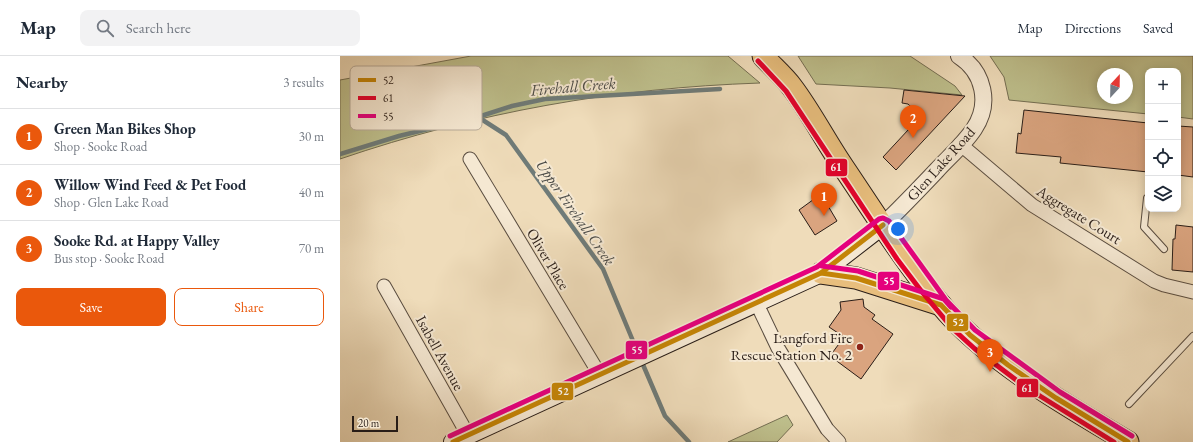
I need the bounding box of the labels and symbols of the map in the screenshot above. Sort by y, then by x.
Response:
legend [350,66,482,130]
north arrow [1097,68,1133,104]
water label: Firehall Creek [529,72,617,101]
text: 52 [383,73,394,87]
text: 61 [383,91,394,105]
pin: 2 [900,105,926,138]
text: 55 [383,109,394,123]
street label: Glen Lake Road [902,122,979,205]
water label: Upper Firehall Creek [531,155,620,270]
line badge: 61 [825,158,848,177]
text: 61 [830,160,842,174]
street label: Aggregate Court [1033,181,1125,248]
pin: 1 [811,183,837,216]
your location [888,219,908,239]
street label: Oliver Place [523,225,574,293]
line badge: 55 [877,271,900,291]
text: 55 [883,274,895,288]
street label: Isabell Avenue [412,312,469,394]
line badge: 52 [946,313,969,332]
text: 52 [952,315,964,329]
place label: Langford Fire Rescue Station No. 2 [731,328,853,364]
pin: 3 [977,339,1003,372]
line badge: 55 [625,340,648,360]
marker: Langford Fire Rescue Station No. 2 [855,342,865,352]
text: 55 [631,343,643,357]
line badge: 61 [1016,378,1039,398]
text: 61 [1021,381,1033,395]
line badge: 52 [551,382,574,401]
text: 52 [557,384,569,398]
scale bar [352,414,398,433]

